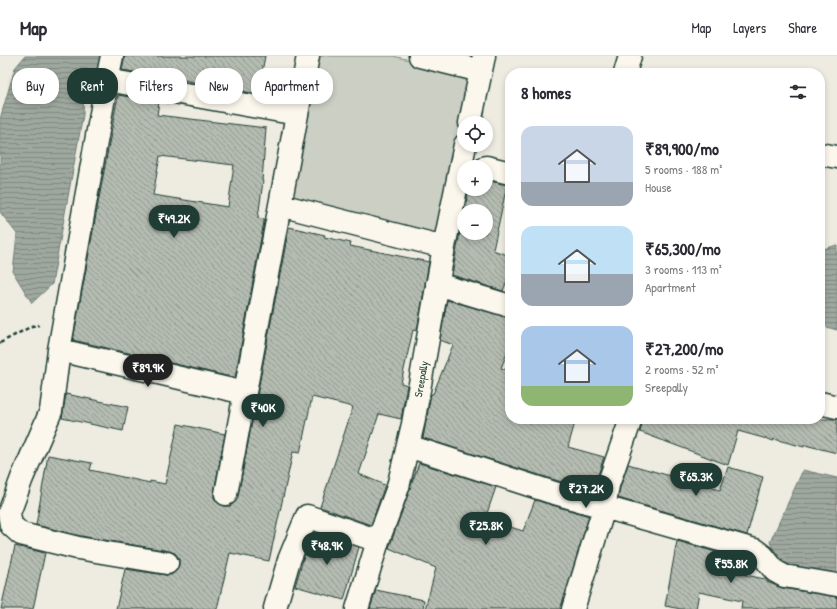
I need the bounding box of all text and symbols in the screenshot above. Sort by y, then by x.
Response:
text: Map [20,15,47,41]
text: Map [691,18,711,37]
text: Layers [733,18,766,37]
text: Share [788,18,817,37]
chip: Buy [12,68,59,104]
chip: Rent [67,68,118,104]
chip: Filters [126,68,187,104]
chip: New [195,68,243,104]
chip: Apartment [251,68,333,104]
text: 8 homes [521,81,571,104]
icon: filters [787,81,809,103]
map controls [457,116,493,240]
button: locate [457,116,493,152]
text: ₹89,900/mo [645,137,719,160]
icon: home [553,142,601,190]
button: + [457,160,493,196]
text: 5 rooms · 188 m² [645,160,722,178]
text: House [645,178,672,196]
button: − [457,204,493,240]
pin: ₹49.2K [141,205,207,239]
text: ₹49.2K [158,209,190,227]
text: ₹65,300/mo [645,237,721,260]
icon: home [553,242,601,290]
text: 3 rooms · 113 m² [645,260,722,278]
text: Apartment [645,278,696,296]
text: ₹27,200/mo [645,337,723,360]
icon: home [553,342,601,390]
pin: ₹89.9K [115,354,181,388]
text: ₹89.9K [132,358,164,376]
street label: Sreepally [411,360,431,398]
text: 2 rooms · 52 m² [645,360,718,378]
text: Sreepally [645,378,688,396]
pin: ₹40K [239,394,287,428]
text: ₹40K [251,398,275,416]
pin: ₹65.3K [663,463,729,497]
text: ₹65.3K [679,467,713,485]
pin: ₹27.2K [553,475,619,509]
text: ₹27.2K [568,479,604,497]
pin: ₹25.8K [453,512,519,546]
text: ₹25.8K [469,516,503,534]
pin: ₹48.9K [294,532,360,566]
text: ₹48.9K [311,536,343,554]
pin: ₹55.8K [698,550,764,584]
text: ₹55.8K [714,554,748,572]

